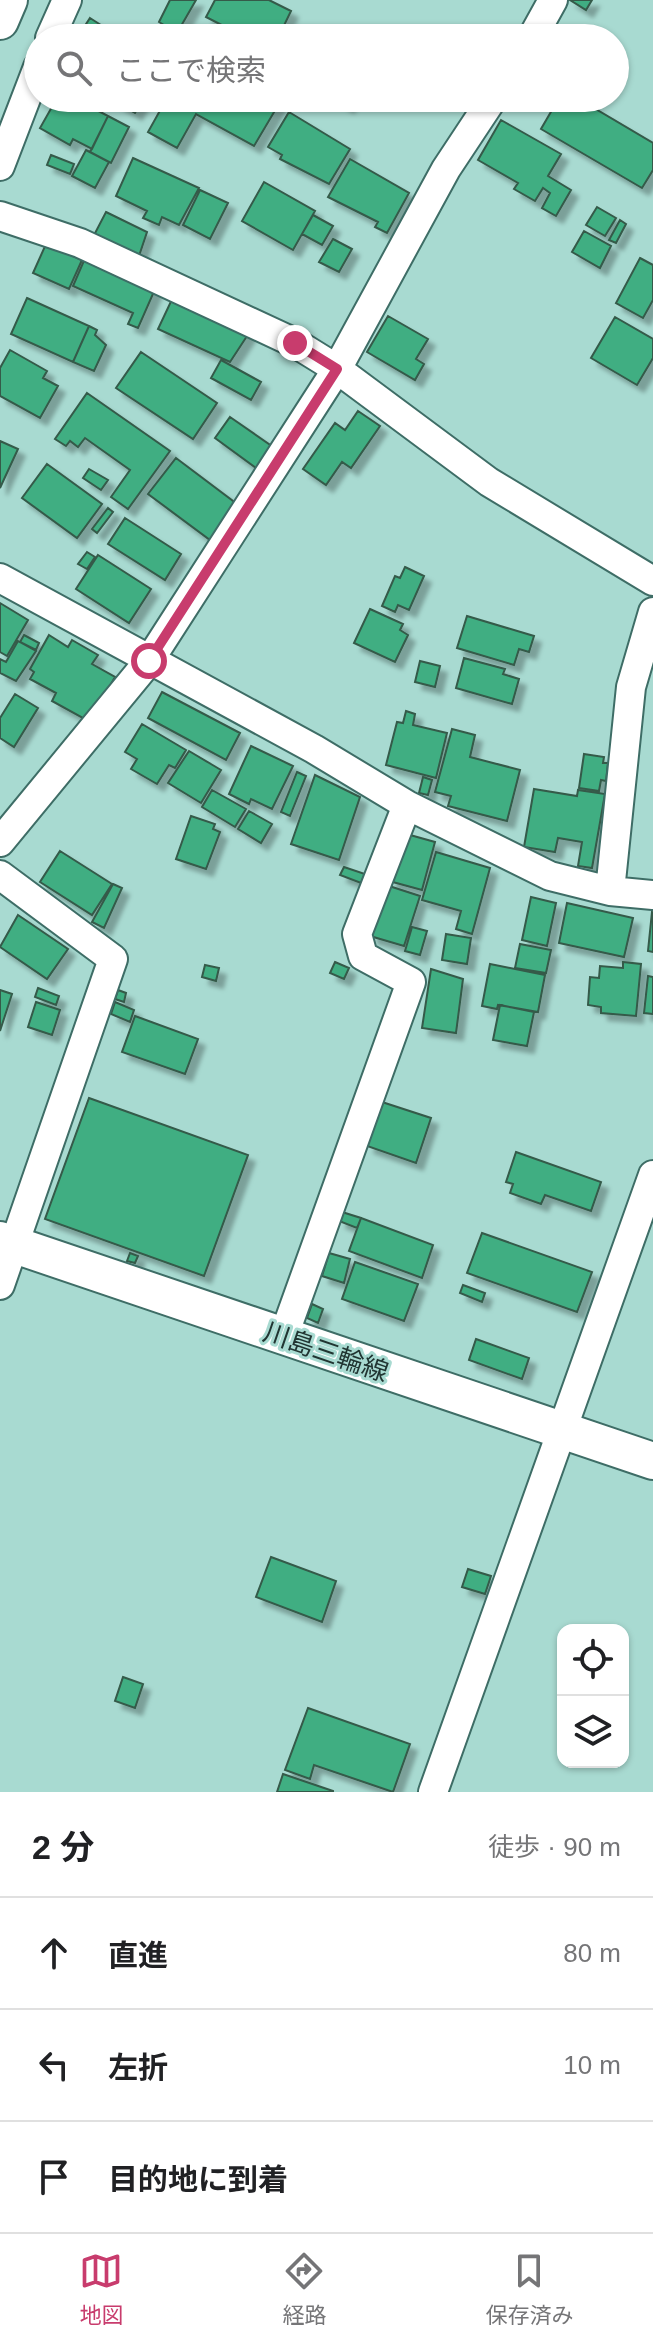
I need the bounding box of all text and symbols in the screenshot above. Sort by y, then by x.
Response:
search box [24,24,629,112]
icon: search [52,46,96,90]
text: ここで検索 [116,54,266,87]
route end [277,325,313,361]
route start [131,643,167,679]
street label: 川島三輪線 [260,1317,392,1387]
map controls [557,1624,629,1768]
button: locate [557,1624,629,1696]
button: layers [557,1696,629,1768]
text: 2 分 [32,1828,94,1866]
text: 徒歩 · 90 m [488,1832,621,1862]
icon: ahead [32,1931,76,1975]
text: 80 m [563,1938,621,1968]
text: 直進 [108,1939,168,1972]
icon: left [32,2043,76,2087]
text: 10 m [563,2050,621,2080]
text: 左折 [108,2051,168,2084]
icon: arrive [32,2155,76,2199]
text: 目的地に到着 [108,2163,288,2196]
tab: 地図 [79,2249,124,2329]
tab: 経路 [282,2249,327,2329]
tab: 保存済み [485,2249,574,2329]

